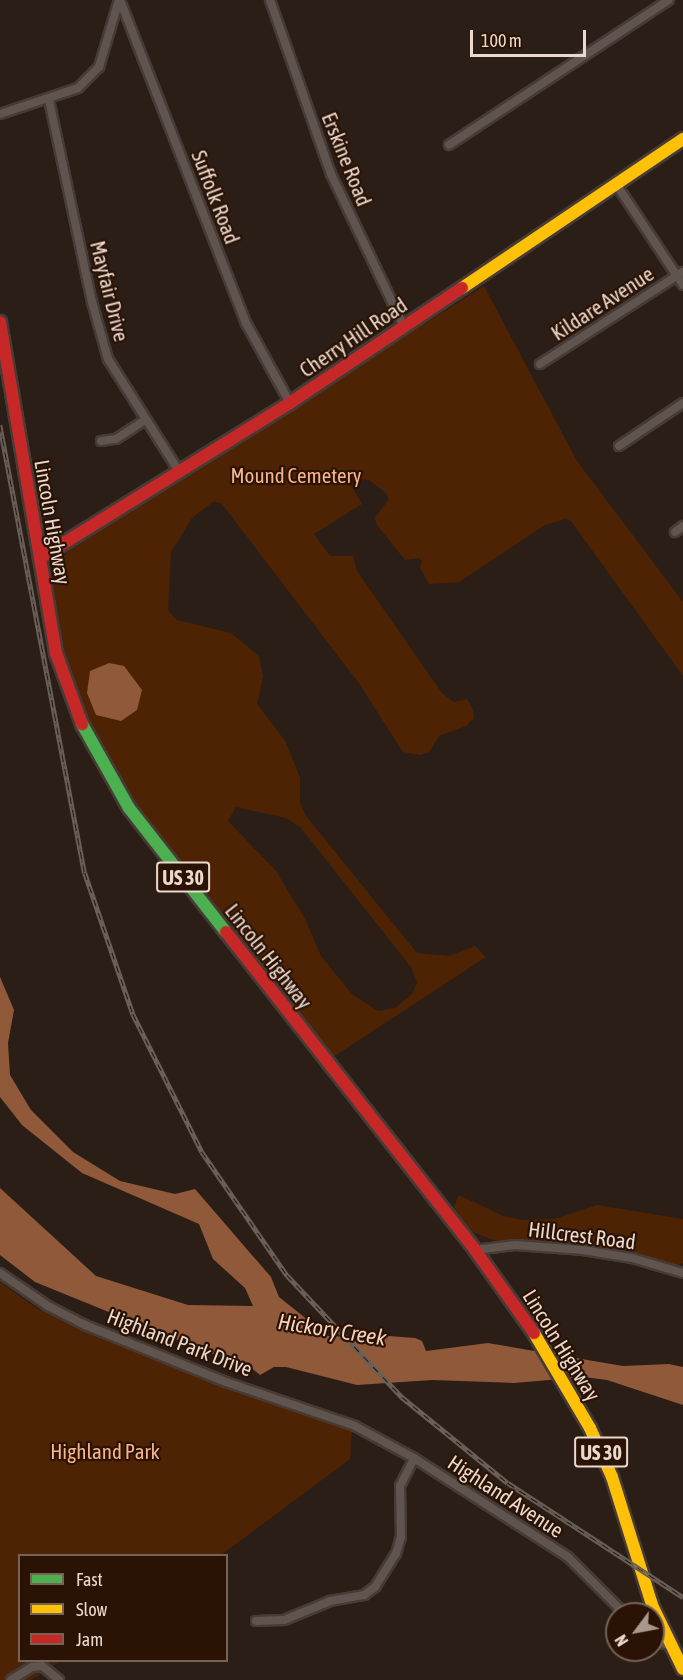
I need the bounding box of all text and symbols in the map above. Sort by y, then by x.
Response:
scale bar [473,18,588,56]
text: 100 m [481,30,522,51]
street label: Erskine Road [317,109,377,209]
street label: Suffolk Road [187,147,245,247]
street label: Mayfair Drive [85,238,135,344]
street label: Kildare Avenue [546,261,658,345]
street label: Cherry Hill Road [294,292,412,382]
street label: Lincoln Highway [30,458,76,586]
park label: Mound Cemetery [231,462,361,488]
road number: US 30 [156,860,210,894]
street label: Lincoln Highway [220,898,318,1014]
street label: Hillcrest Road [527,1216,637,1254]
street label: Lincoln Highway [518,1285,606,1405]
street label: Highland Park Drive [104,1303,256,1381]
water label: Hickory Creek [276,1308,388,1352]
road number: US 30 [574,1435,628,1469]
park label: Highland Park [50,1438,160,1464]
street label: Highland Avenue [443,1449,569,1543]
legend [18,1554,228,1662]
text: Fast [76,1569,103,1590]
text: Slow [76,1599,107,1620]
north arrow [605,1602,665,1662]
text: Jam [76,1629,103,1650]
text: N [611,1632,632,1649]

